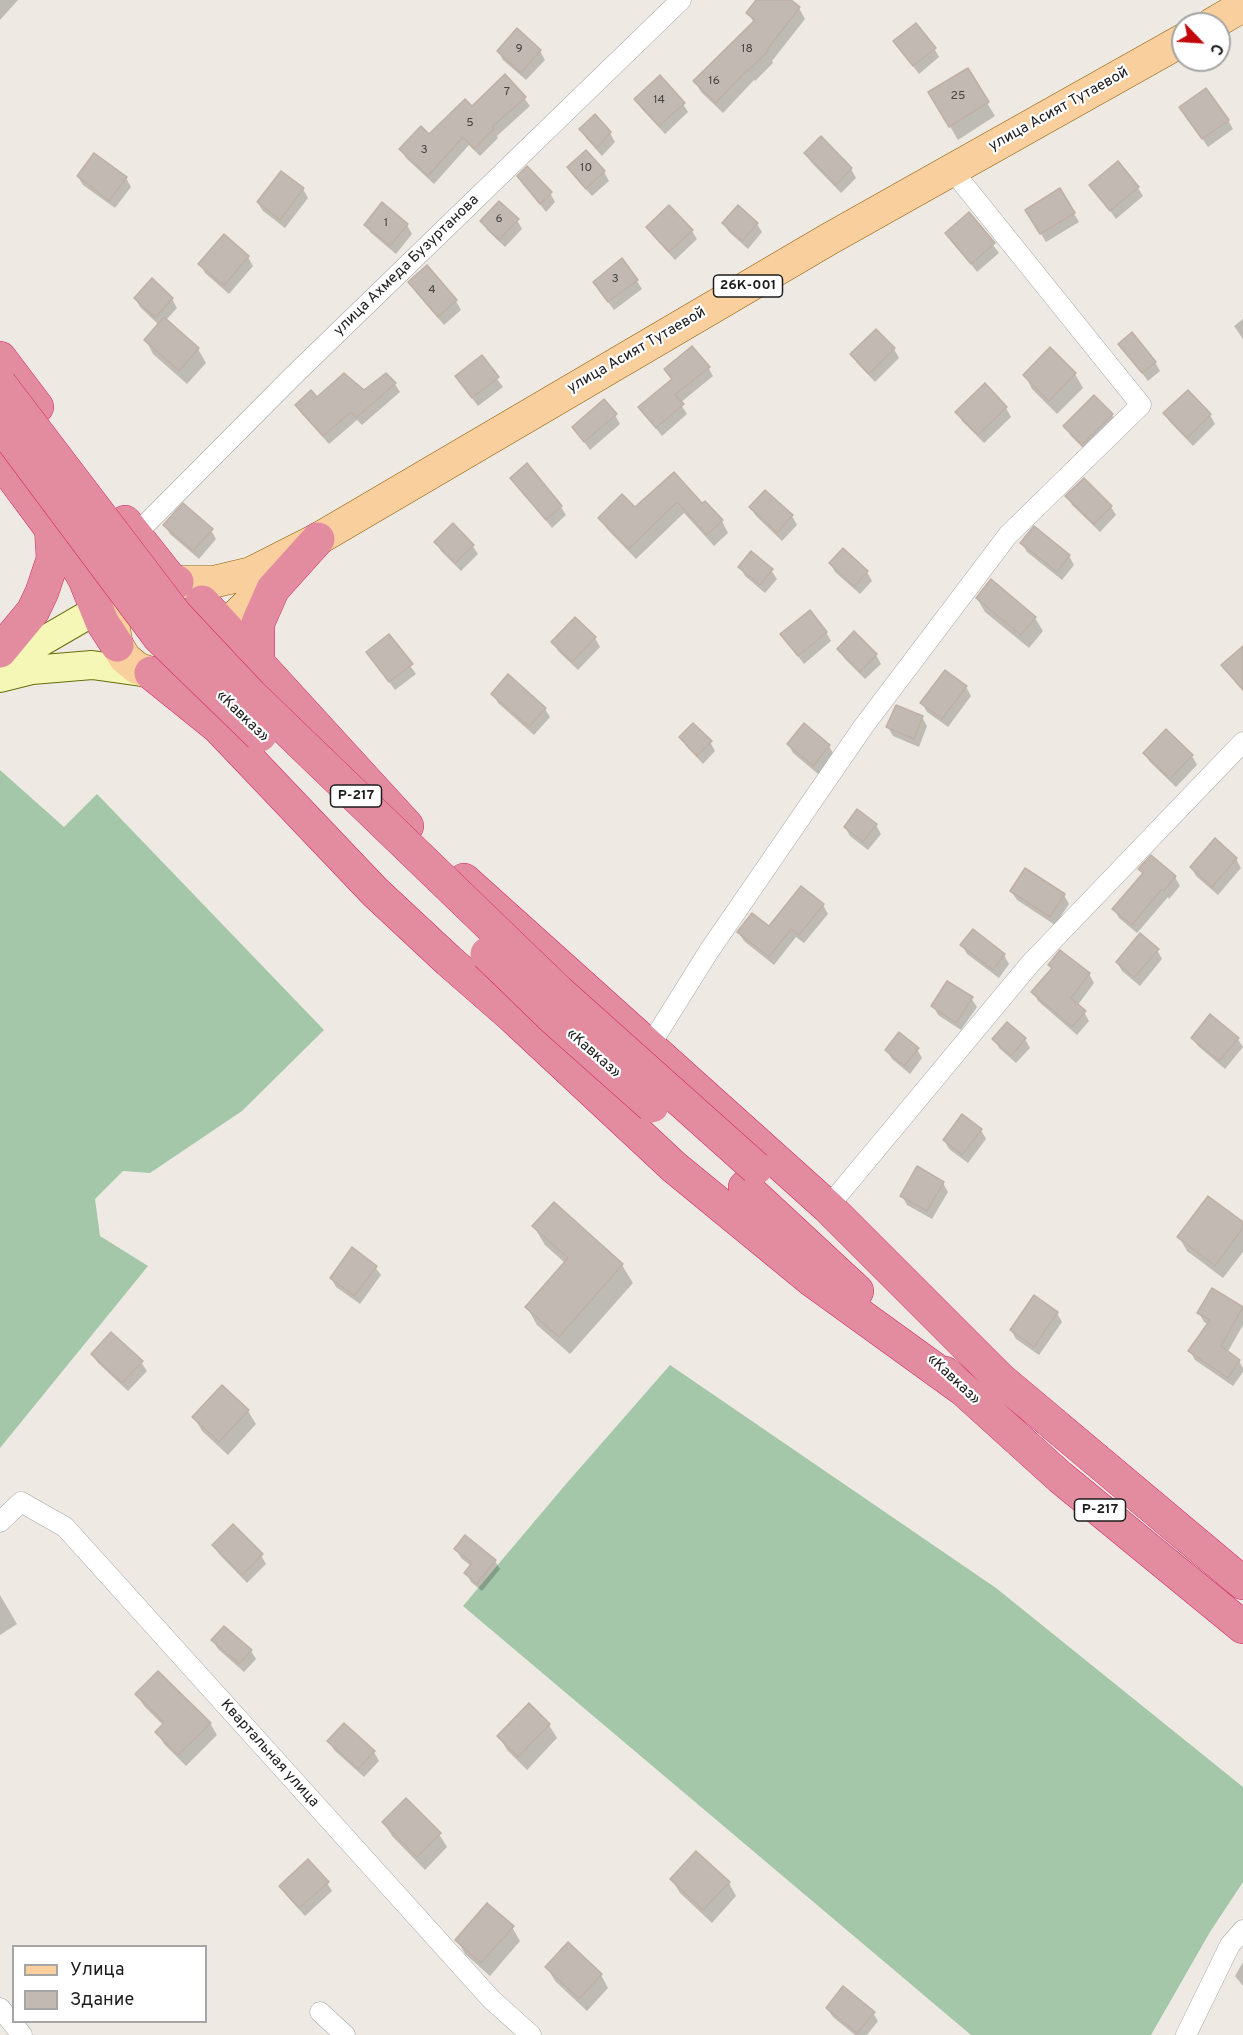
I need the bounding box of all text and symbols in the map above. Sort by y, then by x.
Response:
north arrow [1171,12,1231,72]
text: С [1204,40,1227,58]
house number: 9 [515,43,523,57]
house number: 18 [741,43,753,57]
street label: улица Асият Тутаевой [986,64,1132,156]
house number: 16 [708,75,720,89]
house number: 7 [504,86,510,100]
house number: 25 [951,90,965,104]
house number: 14 [653,94,665,108]
house number: 5 [466,117,474,131]
house number: 3 [420,144,428,158]
house number: 10 [580,162,592,176]
street label: улица Ахмеда Бузуртанова [331,192,483,340]
house number: 6 [495,213,503,227]
house number: 1 [384,217,388,231]
house number: 3 [611,273,619,287]
road number: 26К-001 [714,275,783,297]
house number: 4 [428,284,436,298]
street label: улица Асият Тутаевой [565,304,709,398]
street label: «Кавказ» [212,687,272,747]
road number: Р-217 [330,785,382,807]
street label: «Кавказ» [562,1025,624,1083]
street label: «Кавказ» [923,1351,983,1409]
road number: Р-217 [1074,1499,1126,1521]
street label: Квартальная улица [216,1696,322,1812]
legend [12,1945,207,2023]
text: Улица [70,1959,124,1982]
text: Здание [70,1989,134,2012]

